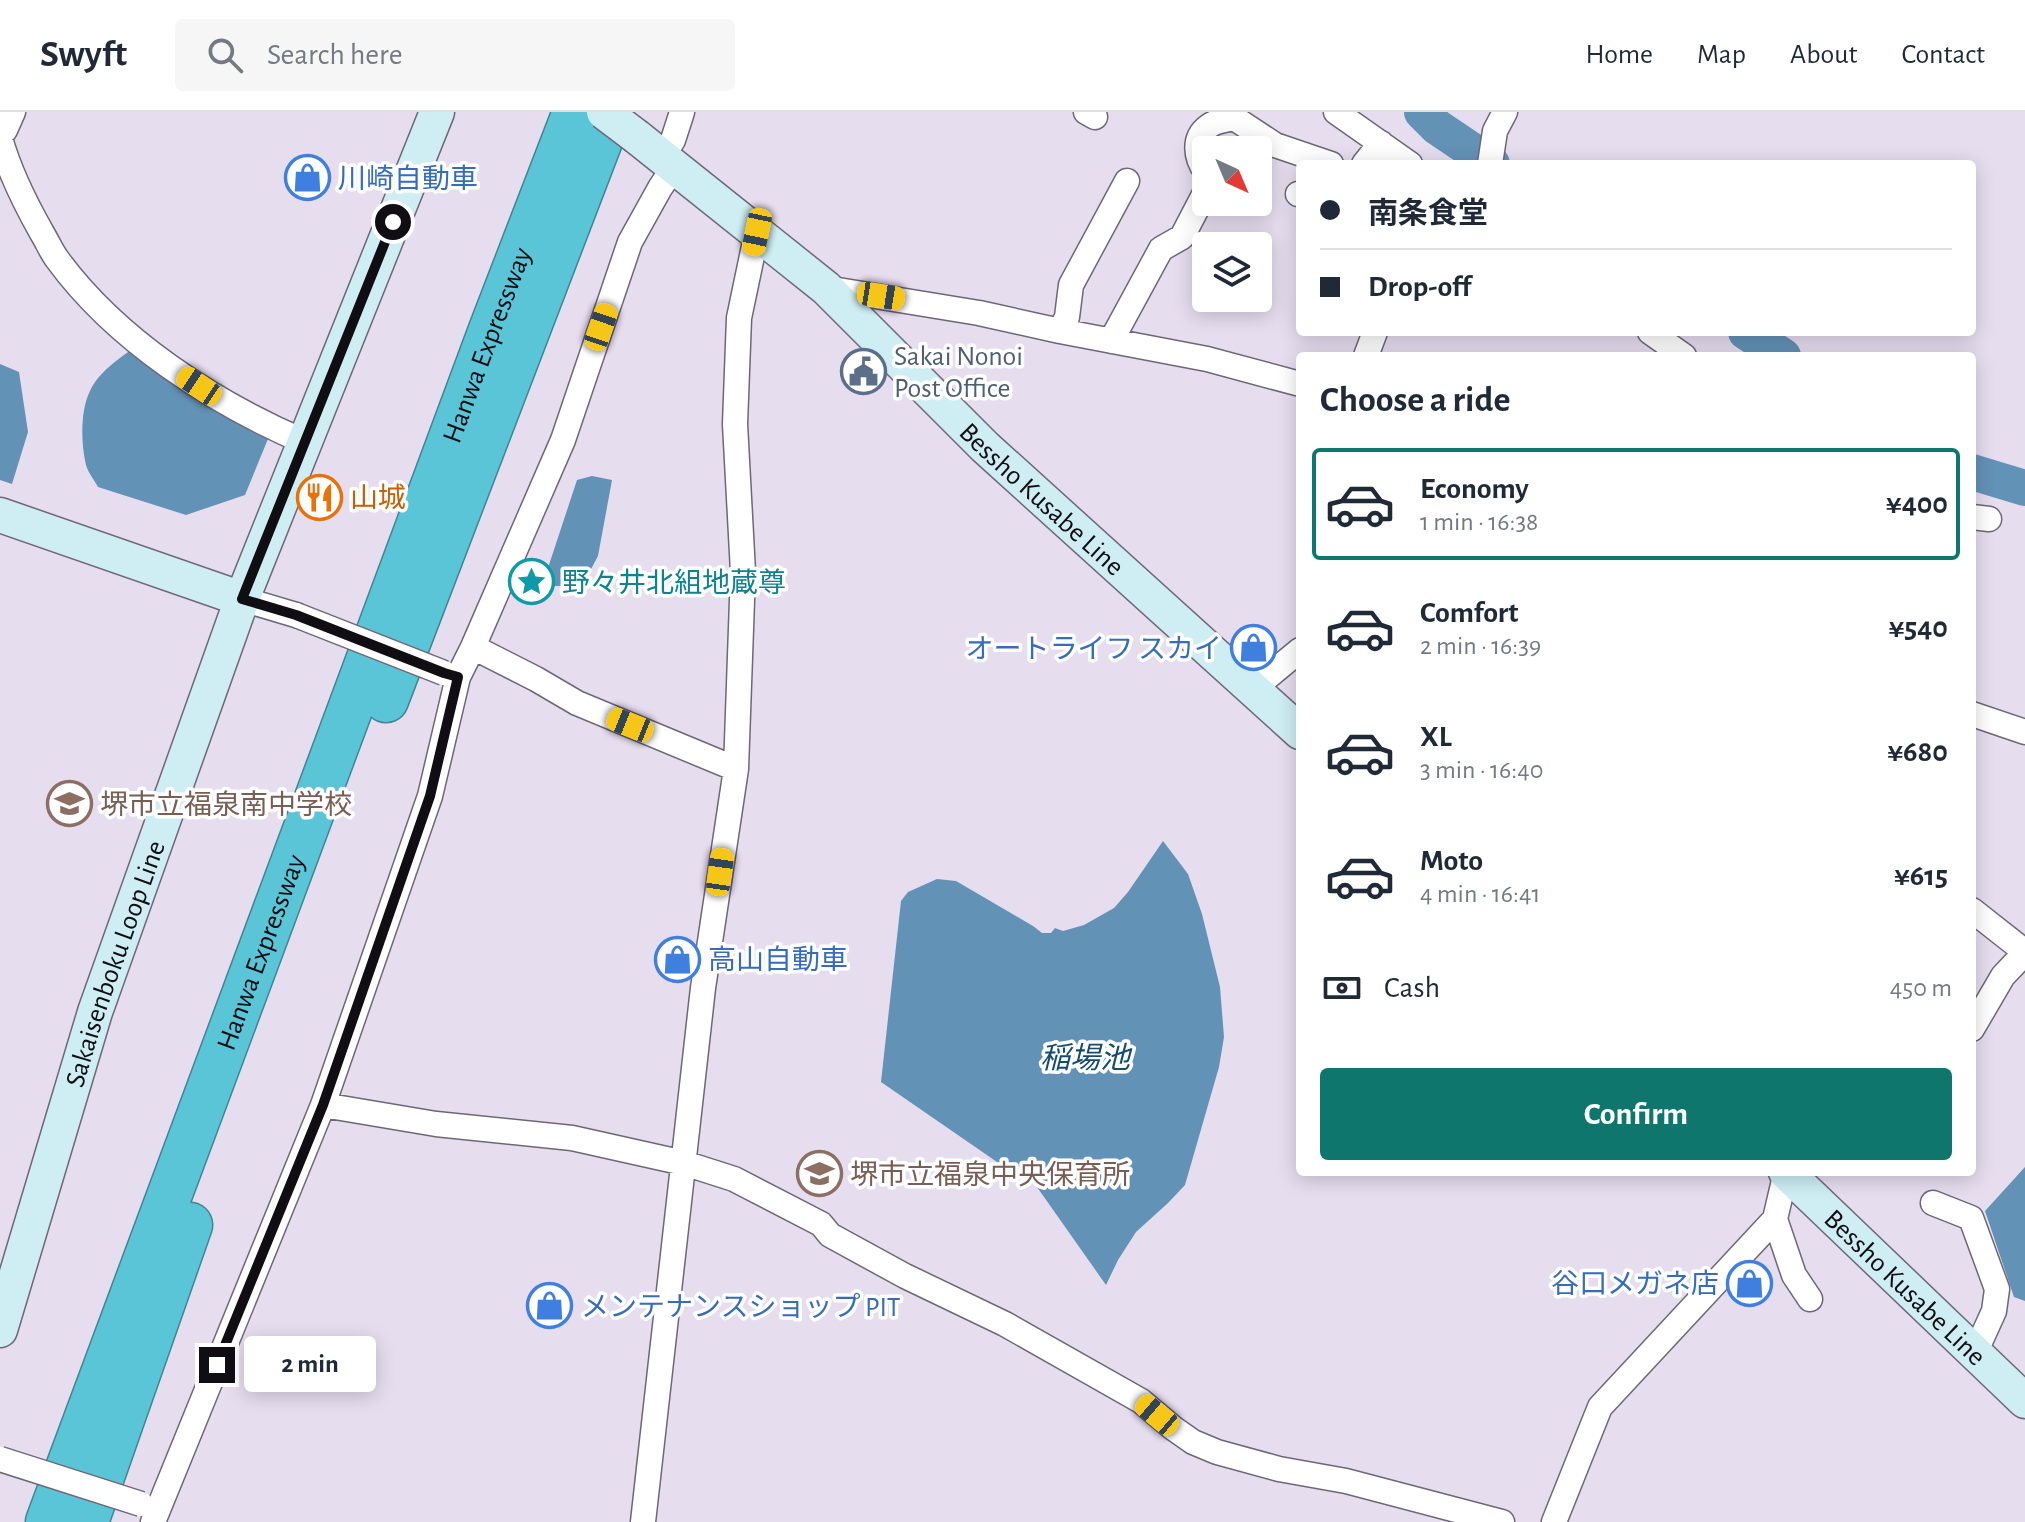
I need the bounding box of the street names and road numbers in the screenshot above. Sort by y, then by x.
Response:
street label: Hanwa Expressway [438,244,537,447]
street label: Bessho Kusabe Line [953,418,1129,582]
street label: Sakaisenboku Loop Line [61,837,171,1091]
street label: Hanwa Expressway [213,851,311,1054]
street label: Bessho Kusabe Line [1818,1205,1991,1372]

